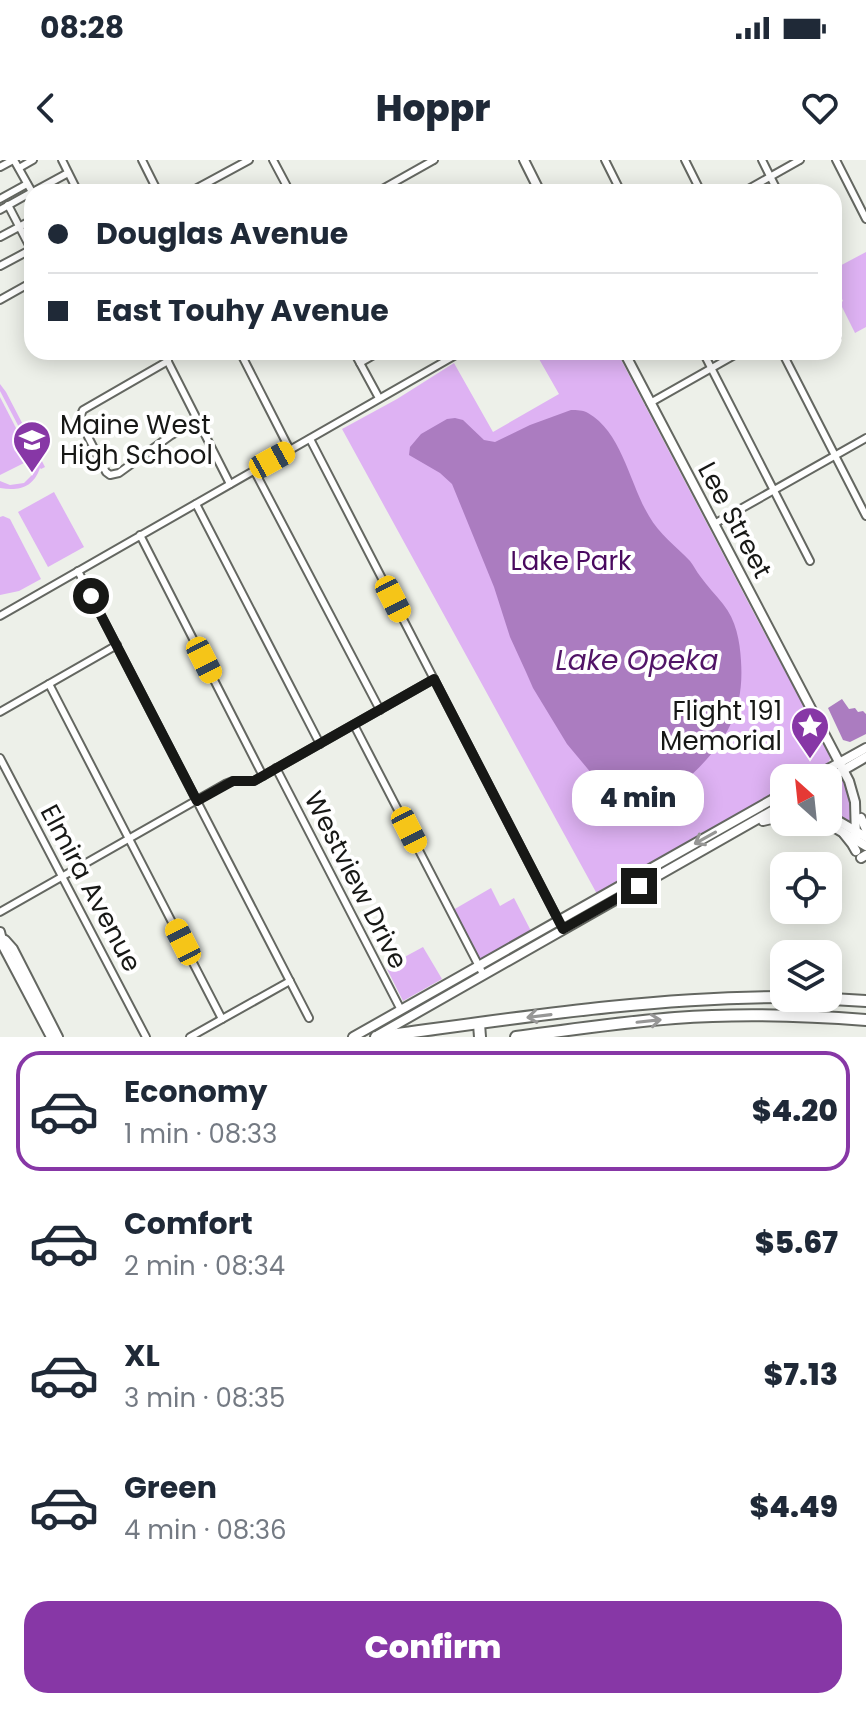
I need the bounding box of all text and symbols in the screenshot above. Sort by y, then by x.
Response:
text: 08:28 [40,6,124,49]
text: Hoppr [376,83,490,134]
icon: back [24,86,68,130]
icon: heart [798,86,842,130]
text: Douglas Avenue [96,212,348,255]
text: East Touhy Avenue [96,289,389,332]
place label: Maine West High School [60,407,213,473]
school or university icon: Maine West High School [11,419,53,474]
car [245,438,299,482]
street label: Lee Street [689,456,781,584]
park label: Lake Park [511,543,632,579]
car [371,572,415,626]
route start [73,578,109,614]
car [182,633,226,687]
water label: Lake Opeka [556,641,718,680]
place label: Flight 191 Memorial [660,693,782,759]
place icon: Flight 191 Memorial [789,705,831,760]
north arrow [770,764,842,836]
map controls [770,764,842,1012]
callout: 4 min [573,770,705,826]
text: 4 min [600,780,676,816]
street label: Westview Drive [296,785,416,975]
street label: Elmira Avenue [32,798,150,978]
car [387,803,431,857]
one-way arrow [694,830,717,846]
button: locate [770,852,842,924]
route end [621,868,657,904]
car [161,915,205,969]
button: layers [770,940,842,1012]
one-way arrow [527,1009,552,1024]
one-way arrow [636,1013,662,1028]
text: Economy [124,1070,268,1113]
icon: car [28,1075,100,1147]
text: $4.20 [752,1089,838,1132]
text: 1 min · 08:33 [124,1116,277,1152]
text: Comfort [124,1202,253,1245]
icon: car [28,1207,100,1279]
text: $5.67 [755,1221,838,1264]
text: 2 min · 08:34 [124,1248,285,1284]
text: XL [124,1334,160,1377]
icon: car [28,1339,100,1411]
text: $7.13 [764,1353,838,1396]
text: 3 min · 08:35 [124,1380,285,1416]
text: Green [124,1466,217,1509]
icon: car [28,1471,100,1543]
text: $4.49 [750,1485,838,1528]
text: 4 min · 08:36 [124,1512,287,1548]
button: Confirm [24,1601,842,1693]

